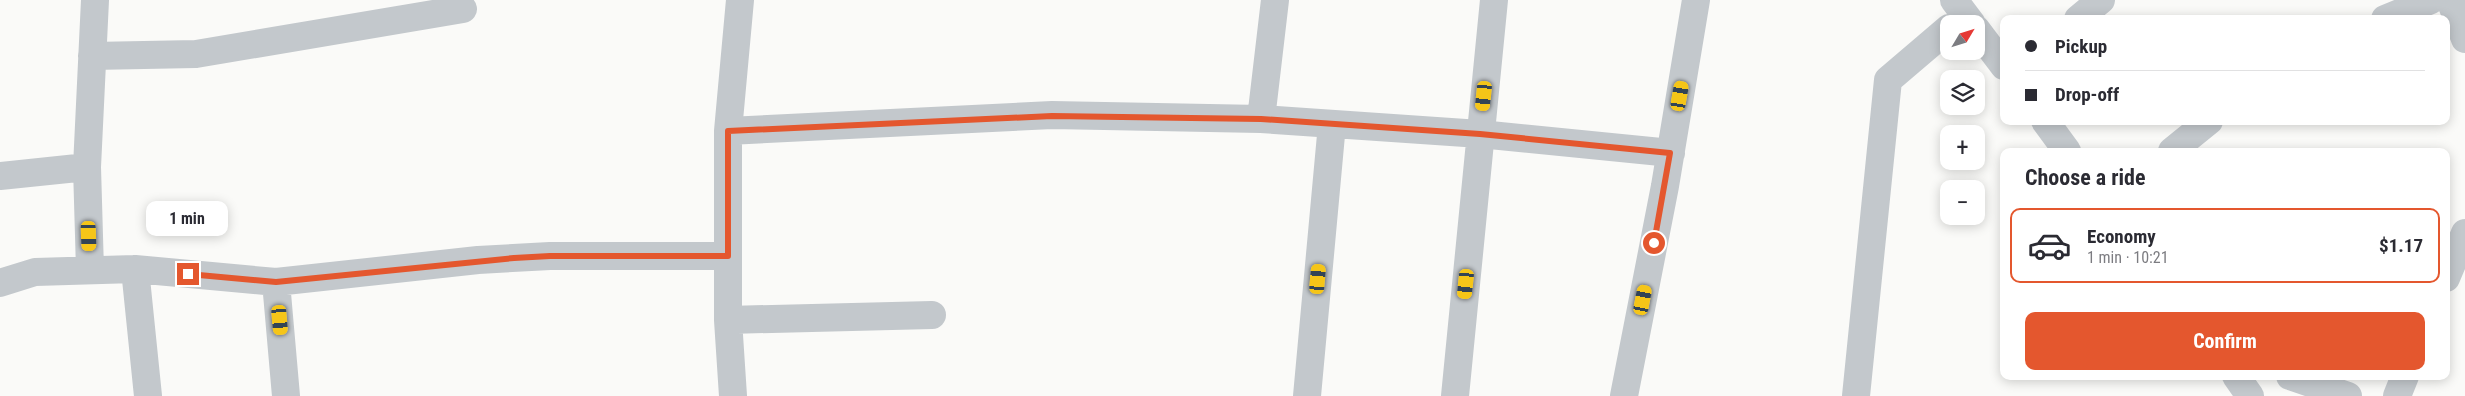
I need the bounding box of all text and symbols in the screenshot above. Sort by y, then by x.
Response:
north arrow [1940,15,1985,60]
map controls [1940,15,1985,225]
text: Pickup [2055,35,2107,58]
button: layers [1940,70,1985,115]
car [1474,80,1493,112]
car [1670,80,1689,112]
text: Drop-off [2055,83,2119,106]
button: + [1940,125,1985,170]
text: Choose a ride [2025,165,2146,190]
button: − [1940,180,1985,225]
callout: 1 min [147,202,229,236]
text: 1 min [169,209,205,228]
car [80,221,97,251]
icon: car [2027,223,2072,268]
text: Economy [2087,225,2156,248]
route start [1643,232,1665,254]
text: $1.17 [2379,234,2423,257]
text: 1 min · 10:21 [2087,248,2169,267]
route end [177,263,199,285]
car [1309,263,1326,295]
car [1456,268,1475,300]
car [1632,284,1653,316]
car [271,304,288,336]
button: Confirm [2025,312,2425,370]

